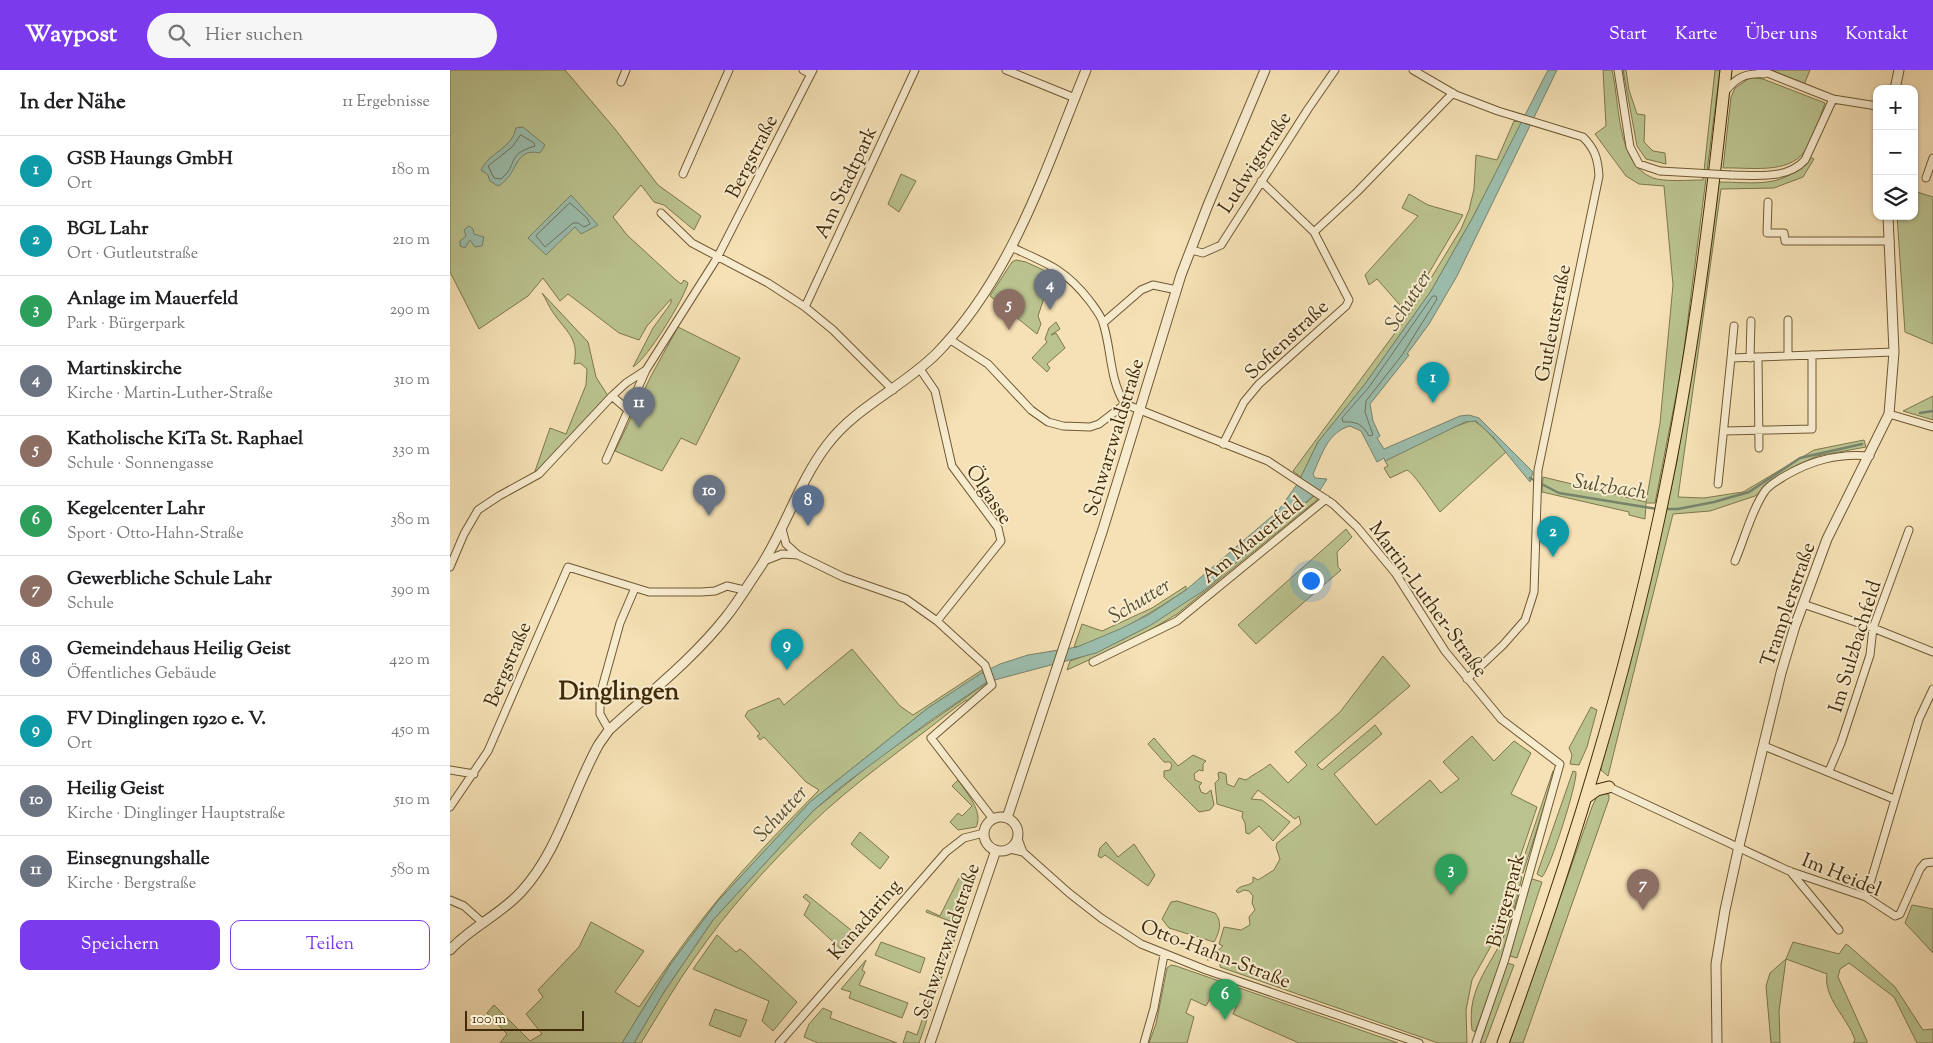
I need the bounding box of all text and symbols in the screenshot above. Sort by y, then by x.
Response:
search box [147,13,497,58]
text: Waypost [25,18,117,52]
icon: search [165,21,193,49]
text: Hier suchen [205,22,303,49]
text: Start [1609,22,1647,48]
text: Karte [1675,22,1717,48]
text: Über uns [1745,22,1817,48]
text: Kontakt [1845,22,1908,48]
map controls [1873,85,1918,220]
button: + [1873,85,1918,130]
text: In der Nähe [20,88,126,118]
text: 11 Ergebnisse [342,91,430,114]
street label: Ludwigstraße [1212,107,1300,220]
street label: Bergstraße [720,110,787,204]
street label: Am Stadtpark [809,122,886,244]
button: − [1873,130,1918,175]
text: GSB Haungs GmbH [67,146,233,173]
text: 1 [33,159,39,182]
text: 180 m [391,159,430,182]
text: Ort [67,173,92,196]
button: layers [1873,175,1918,220]
text: BGL Lahr [67,216,148,243]
text: 2 [32,229,40,252]
text: 210 m [392,229,430,252]
text: Ort · Gutleutstraße [67,243,198,266]
street label: Gutleutstraße [1529,262,1580,385]
water label: Schutter [1379,264,1441,338]
pin: 4 [1034,269,1066,310]
text: Anlage im Mauerfeld [67,286,238,313]
pin: 5 [993,289,1025,330]
street label: Sofienstraße [1239,294,1336,388]
text: 3 [33,299,39,322]
text: 290 m [390,299,430,322]
text: Park · Bürgerpark [67,313,186,336]
street label: Schwarzwaldstraße [1078,355,1153,520]
text: Martinskirche [67,356,182,383]
pin: 1 [1417,362,1449,403]
text: 4 [32,369,40,392]
text: 310 m [393,369,430,392]
text: Kirche · Martin-Luther-Straße [67,383,273,406]
pin: 11 [623,387,655,428]
text: Katholische KiTa St. Raphael [67,426,303,453]
text: 5 [33,439,39,462]
text: 330 m [392,439,430,462]
text: Schule · Sonnengasse [67,453,214,476]
street label: Ölgasse [957,459,1019,531]
water label: Sulzbach [1571,467,1649,509]
pin: 10 [693,475,725,516]
pin: 8 [792,485,824,526]
street label: Am Mauerfeld [1196,490,1311,592]
text: Kegelcenter Lahr [67,496,205,523]
text: 6 [32,509,40,532]
text: 380 m [390,509,430,532]
street label: Martin-Luther-Straße [1360,516,1494,685]
pin: 2 [1537,516,1569,557]
text: Sport · Otto-Hahn-Straße [67,523,244,546]
street label: Tramplerstraße [1755,539,1824,671]
text: Gewerbliche Schule Lahr [67,566,272,593]
your location [1298,568,1324,594]
water label: Schutter [1103,571,1177,632]
street label: Im Sulzbachfeld [1823,577,1890,716]
text: 7 [32,579,40,602]
text: 390 m [391,579,430,602]
text: Schule [67,593,114,616]
street label: Bergstraße [478,618,540,712]
pin: 9 [771,629,803,670]
text: Gemeindehaus Heilig Geist [67,636,291,663]
text: 8 [32,649,40,672]
text: 420 m [389,649,430,672]
text: Öffentliches Gebäude [67,663,217,686]
district label: Dinglingen [559,675,680,711]
text: FV Dinglingen 1920 e. V. [67,706,266,733]
text: 9 [32,719,40,742]
text: 450 m [391,719,430,742]
text: Ort [67,733,92,756]
text: Heilig Geist [67,776,164,803]
water label: Schutter [747,779,816,849]
text: 10 [29,789,43,812]
text: 510 m [394,789,430,812]
text: Kirche · Dinglinger Hauptstraße [67,803,285,826]
text: Einsegnungshalle [67,846,210,873]
street label: Im Heidel [1797,847,1886,906]
street label: Bürgerpark [1481,850,1534,951]
pin: 3 [1435,854,1467,895]
text: 11 [31,859,41,882]
text: 580 m [391,859,430,882]
street label: Schwarzwaldstraße [908,860,989,1024]
pin: 7 [1627,869,1659,910]
text: Kirche · Bergstraße [67,873,196,896]
street label: Kanadaring [822,873,910,968]
street label: Otto-Hahn-Straße [1136,913,1295,997]
button: Speichern [20,920,220,970]
button: Teilen [230,920,430,970]
pin: 6 [1209,979,1241,1020]
scale bar [465,1008,584,1031]
text: 100 m [472,1010,506,1030]

